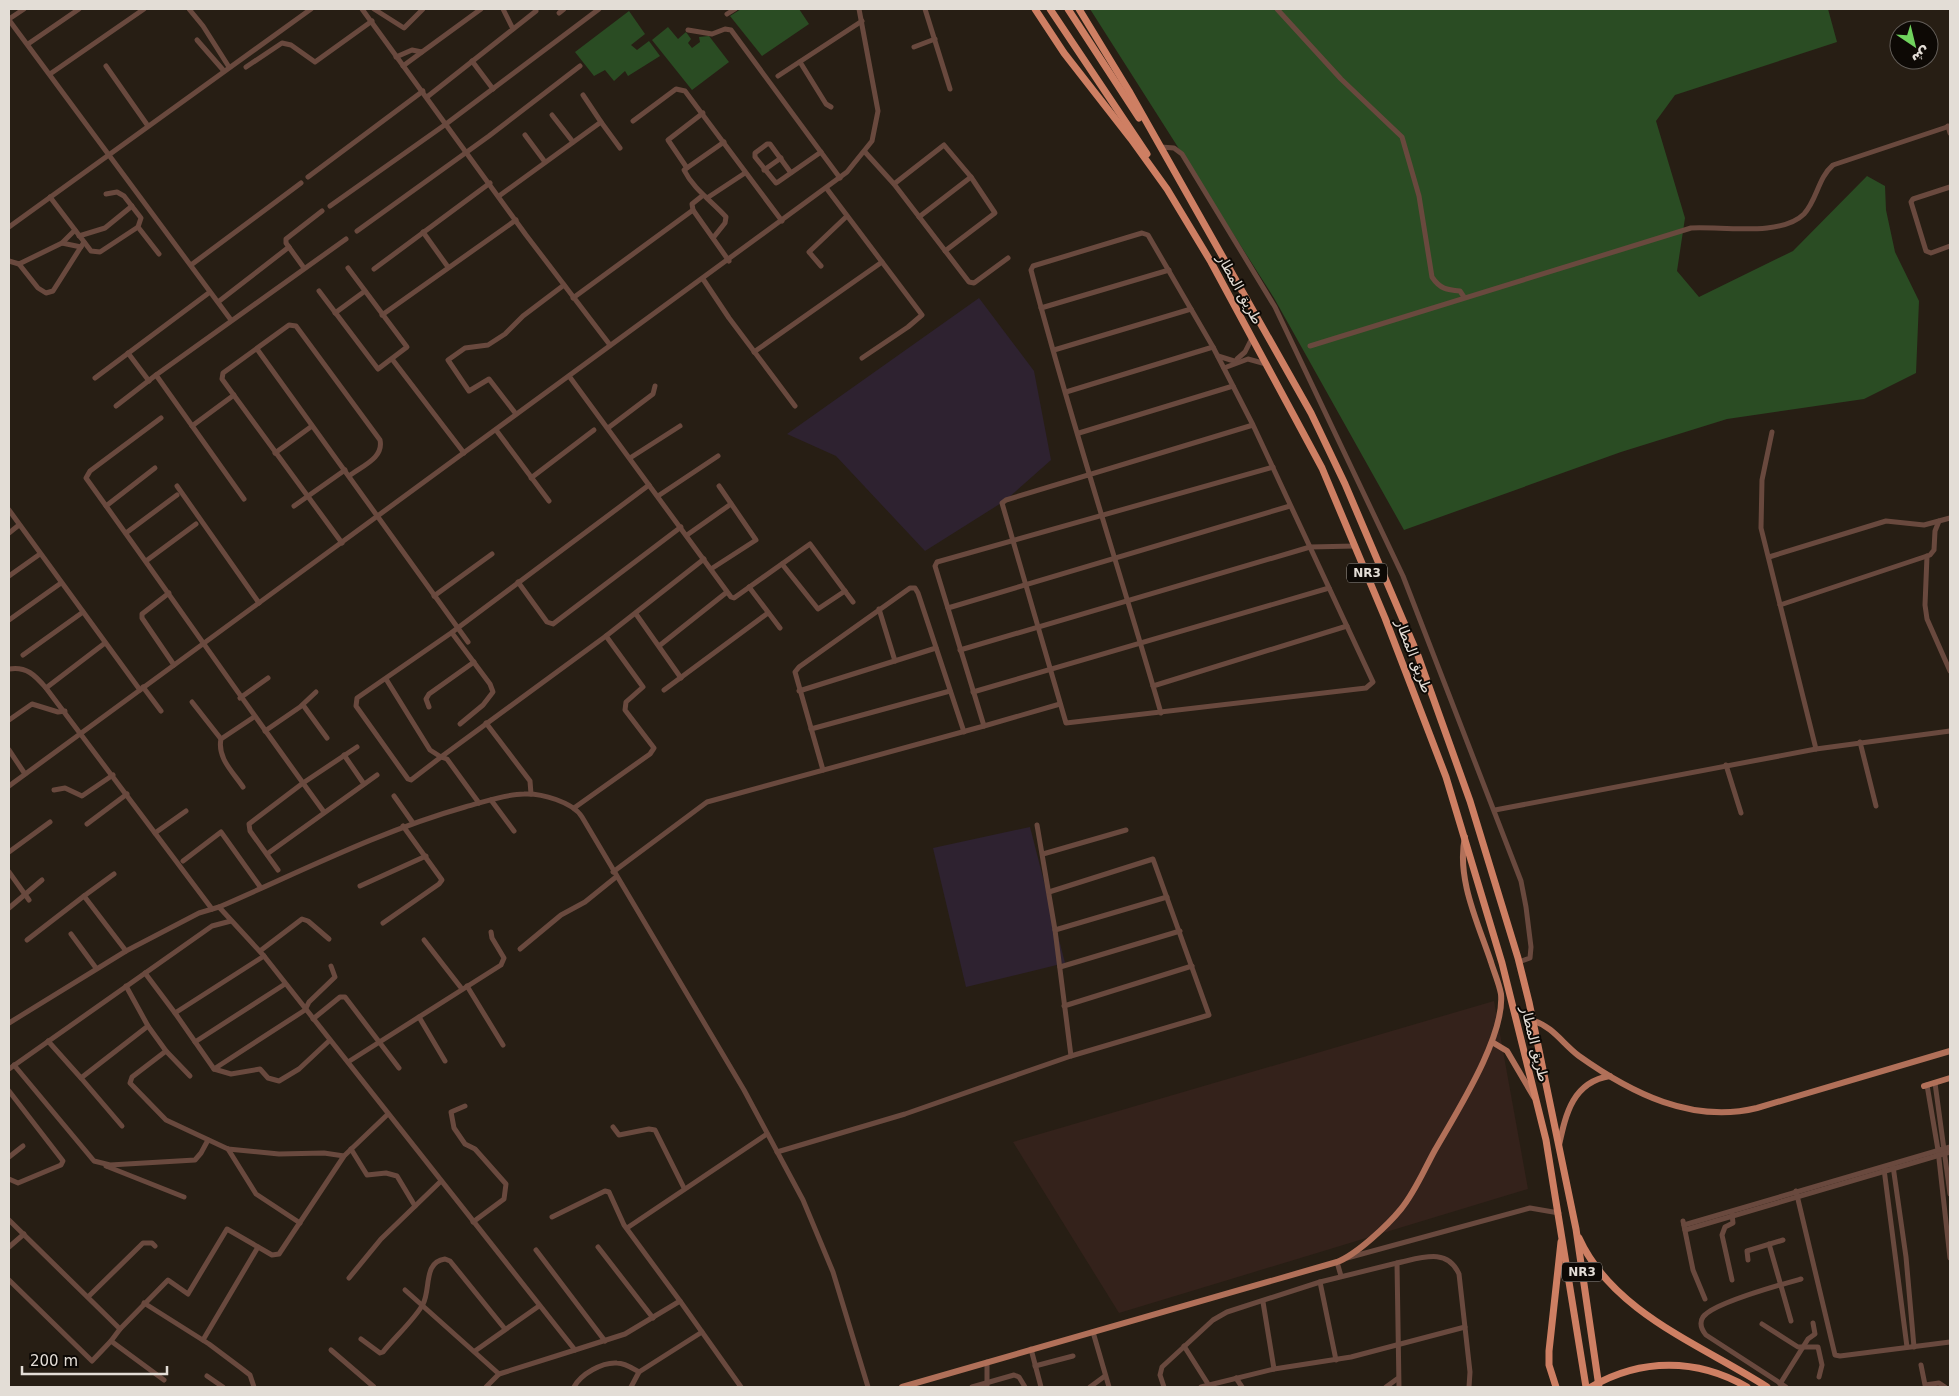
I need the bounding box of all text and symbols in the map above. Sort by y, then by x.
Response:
north arrow [1889,20,1939,70]
text: ش [1909,44,1934,68]
street label: طريق المطار [1213,250,1266,327]
road number: NR3 [1347,564,1387,582]
street label: طريق المطار [1391,616,1435,695]
street label: طريق المطار [1517,1003,1552,1084]
road number: NR3 [1562,1262,1602,1282]
scale bar [22,1344,168,1376]
text: 200 m [30,1352,78,1370]

